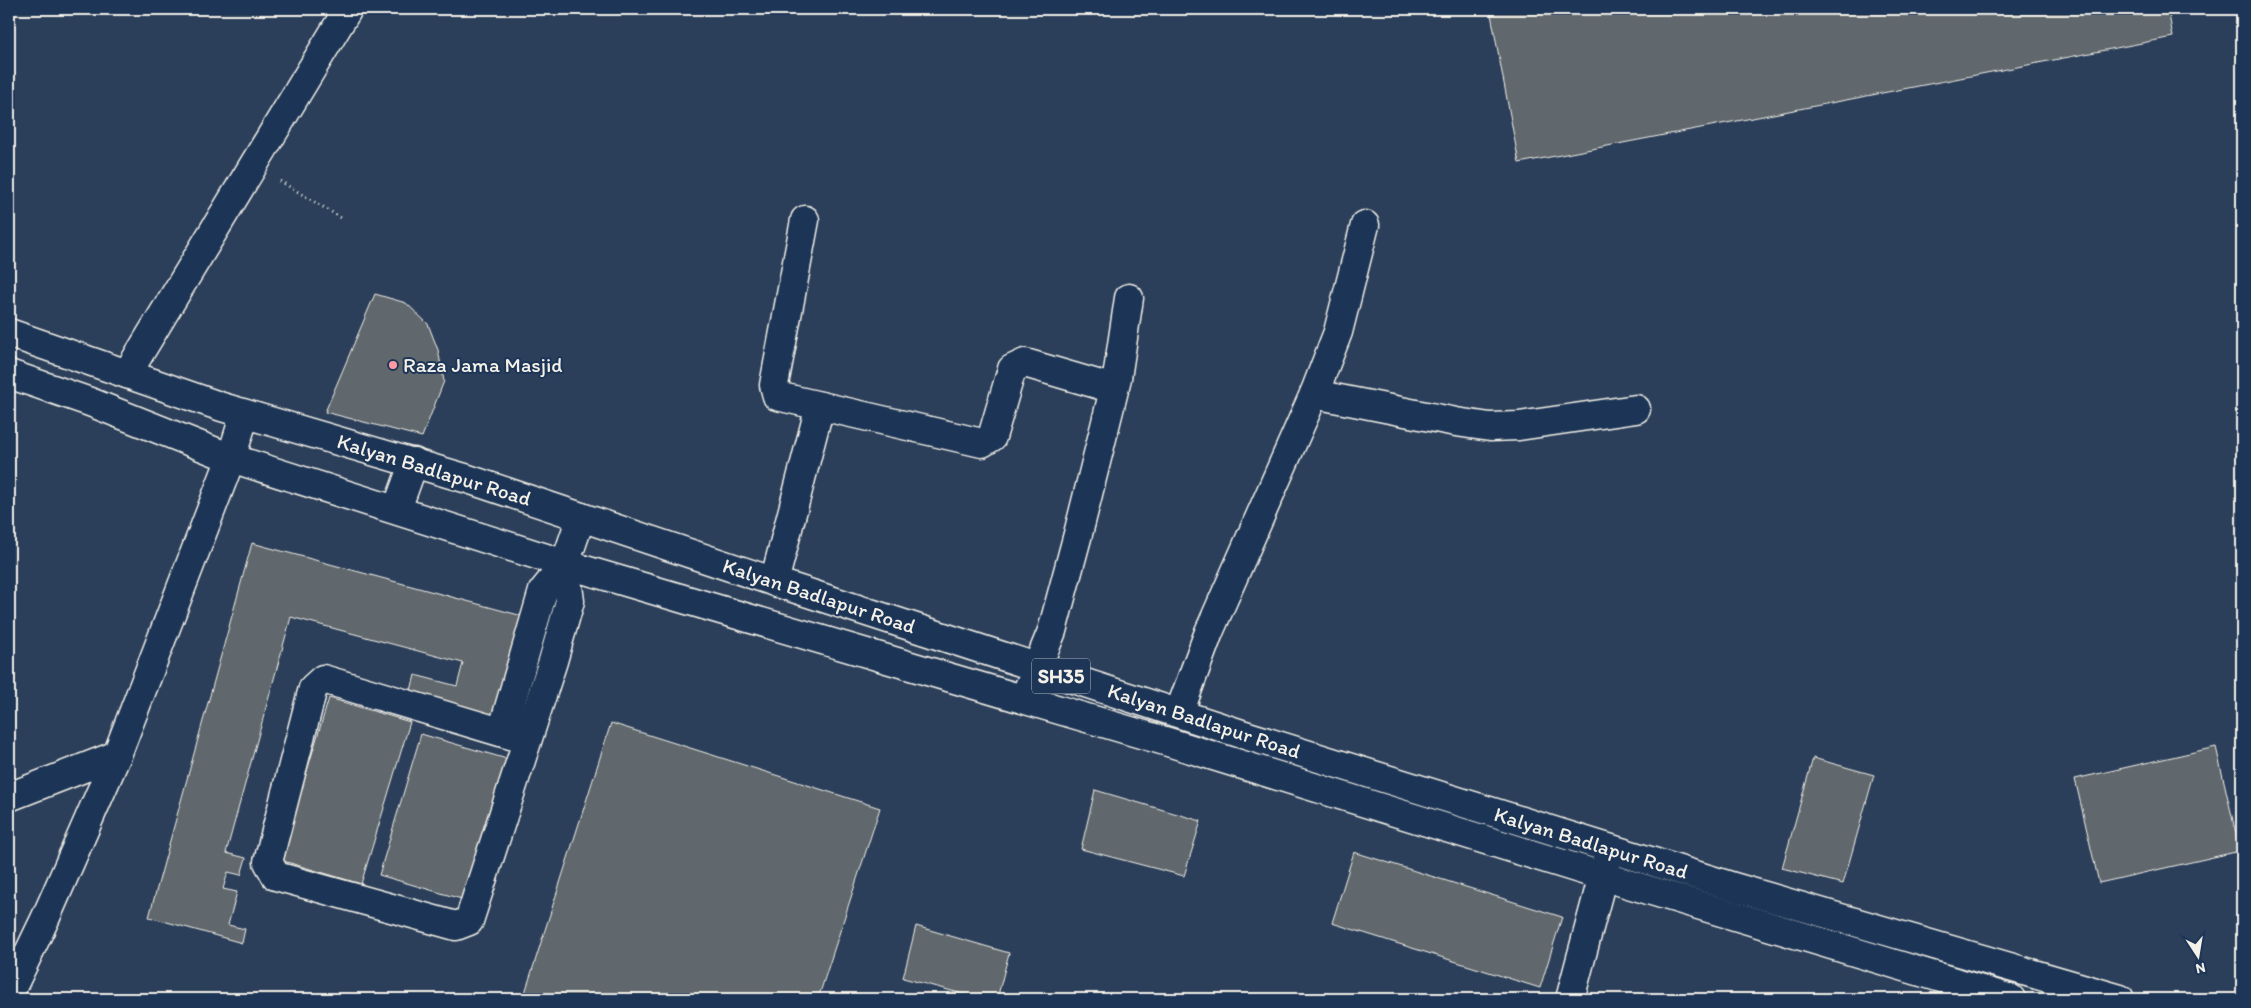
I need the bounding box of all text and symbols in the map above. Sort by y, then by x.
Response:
place label: Raza Jama Masjid [403,352,563,377]
marker: Raza Jama Masjid [387,359,399,371]
street label: Kalyan Badlapur Road [334,428,534,511]
street label: Kalyan Badlapur Road [720,553,919,639]
road number: SH35 [1032,658,1090,694]
street label: Kalyan Badlapur Road [1105,678,1304,764]
street label: Kalyan Badlapur Road [1491,801,1691,884]
north arrow [2174,930,2224,980]
text: N [2194,959,2207,978]

